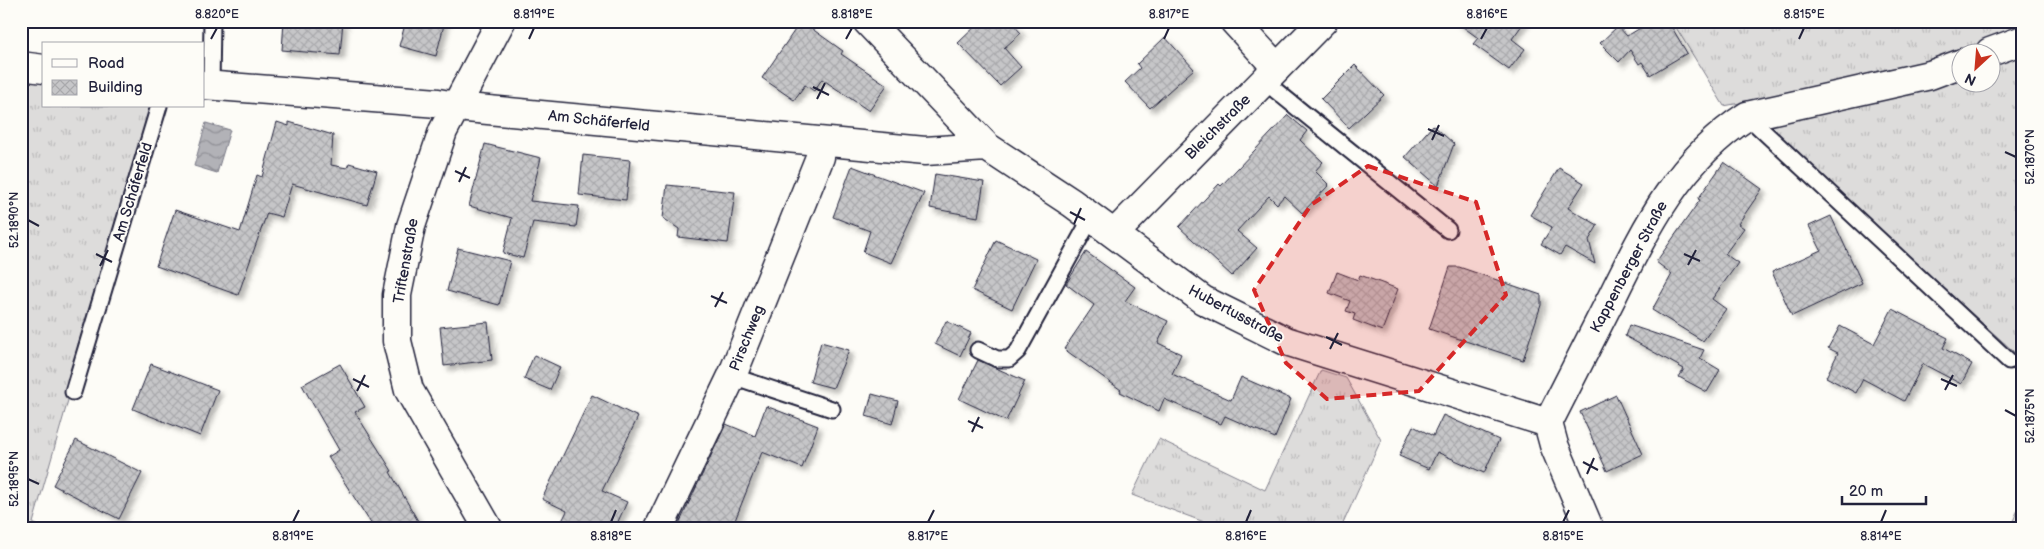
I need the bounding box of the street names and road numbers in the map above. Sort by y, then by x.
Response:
street label: Bleichstraße [1181,90,1255,164]
street label: Am Schäferfeld [547,106,651,136]
street label: Am Schäferfeld [109,140,157,244]
street label: Kappenberger Straße [1586,198,1672,336]
street label: Triftenstraße [389,217,423,305]
street label: Hubertusstraße [1185,281,1287,347]
street label: Pirschweg [725,302,769,374]

